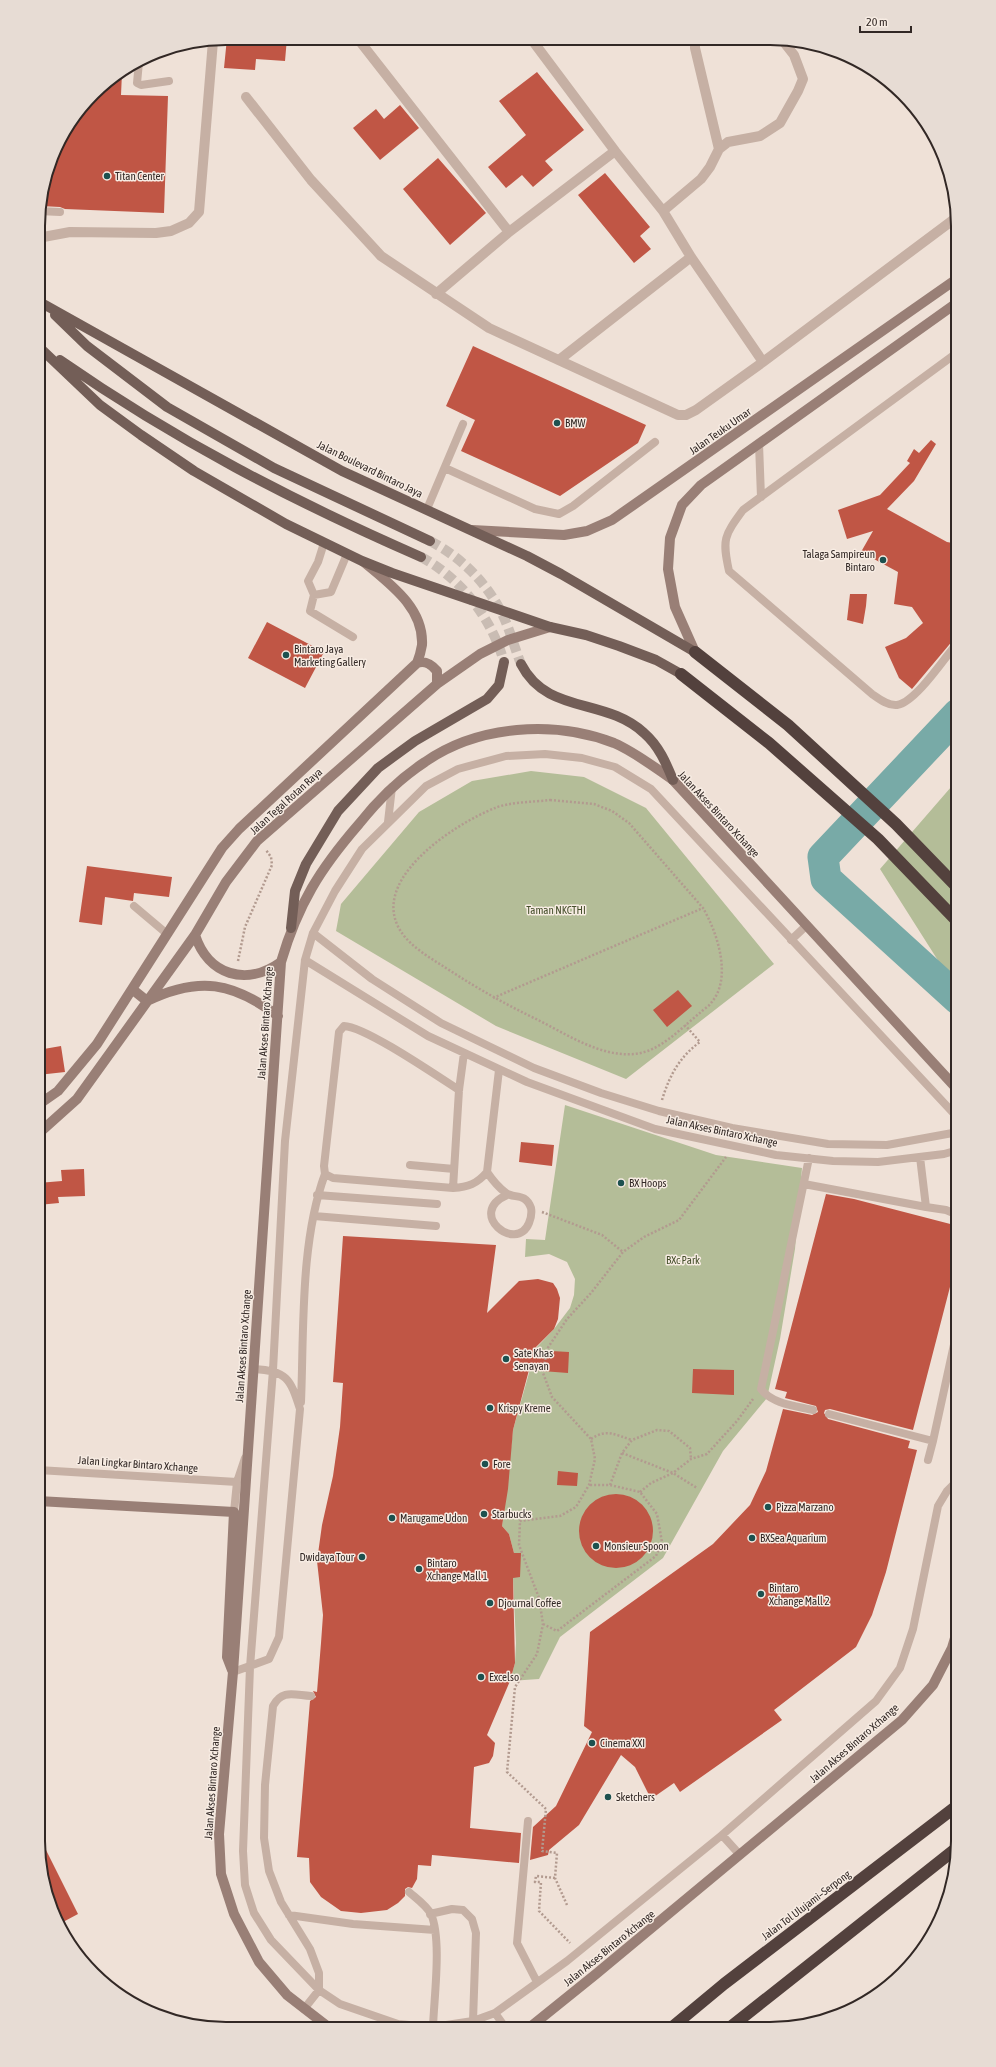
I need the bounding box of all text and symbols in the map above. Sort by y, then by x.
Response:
scale bar [860,8,911,34]
text: 20 m [866,15,888,29]
place label: Titan Center [115,170,165,182]
marker: Titan Center [102,171,112,181]
street label: Jalan Teuku Umar [687,405,754,457]
place label: BMW [565,417,586,429]
marker: BMW [552,418,562,428]
street label: Jalan Boulevard Bintaro Jaya [315,438,425,500]
place label: Talaga Sampireun Bintaro [802,548,875,573]
marker: Talaga Sampireun Bintaro [878,555,888,565]
place label: Bintaro Jaya Marketing Gallery [294,643,367,668]
marker: Bintaro Jaya Marketing Gallery [281,650,291,660]
street label: Jalan Tegal Rotan Raya [248,766,324,836]
street label: Jalan Akses Bintaro Xchange [676,768,762,860]
park label: Taman NKCTHI [526,904,586,916]
street label: Jalan Akses Bintaro Xchange [255,966,275,1080]
street label: Jalan Akses Bintaro Xchange [665,1113,779,1149]
place label: BX Hoops [629,1177,667,1189]
marker: BX Hoops [616,1178,626,1188]
park label: BXc Park [666,1254,700,1266]
street label: Jalan Akses Bintaro Xchange [233,1289,253,1403]
place label: Sate Khas Senayan [514,1347,553,1372]
marker: Sate Khas Senayan [501,1354,511,1364]
place label: Krispy Kreme [498,1402,551,1414]
marker: Krispy Kreme [485,1403,495,1413]
street label: Jalan Lingkar Bintaro Xchange [77,1454,199,1474]
place label: Fore [493,1458,511,1470]
marker: Fore [480,1459,490,1469]
place label: Pizza Marzano [776,1501,834,1513]
marker: Pizza Marzano [763,1502,773,1512]
place label: Starbucks [492,1508,532,1520]
marker: Starbucks [479,1509,489,1519]
place label: Marugame Udon [400,1512,467,1524]
marker: Marugame Udon [387,1513,397,1523]
place label: BXSea Aquarium [760,1532,827,1544]
marker: BXSea Aquarium [747,1533,757,1543]
place label: Monsieur Spoon [604,1540,669,1552]
marker: Monsieur Spoon [591,1541,601,1551]
place label: Dwidaya Tour [299,1551,355,1563]
marker: Dwidaya Tour [357,1552,367,1562]
place label: Bintaro Xchange Mall 1 [427,1557,488,1582]
marker: Bintaro Xchange Mall 1 [414,1564,424,1574]
place label: Bintaro Xchange Mall 2 [769,1582,830,1607]
marker: Bintaro Xchange Mall 2 [756,1589,766,1599]
place label: Djournal Coffee [498,1597,561,1609]
marker: Djournal Coffee [485,1598,495,1608]
place label: Excelso [489,1671,519,1683]
marker: Excelso [476,1672,486,1682]
street label: Jalan Akses Bintaro Xchange [807,1701,901,1785]
street label: Jalan Akses Bintaro Xchange [202,1726,222,1840]
place label: Cinema XXI [600,1737,645,1749]
marker: Cinema XXI [587,1738,597,1748]
place label: Sketchers [616,1791,655,1803]
marker: Sketchers [603,1792,613,1802]
street label: Jalan Tol Ulujami–Serpong [759,1868,853,1942]
street label: Jalan Akses Bintaro Xchange [561,1908,657,1988]

